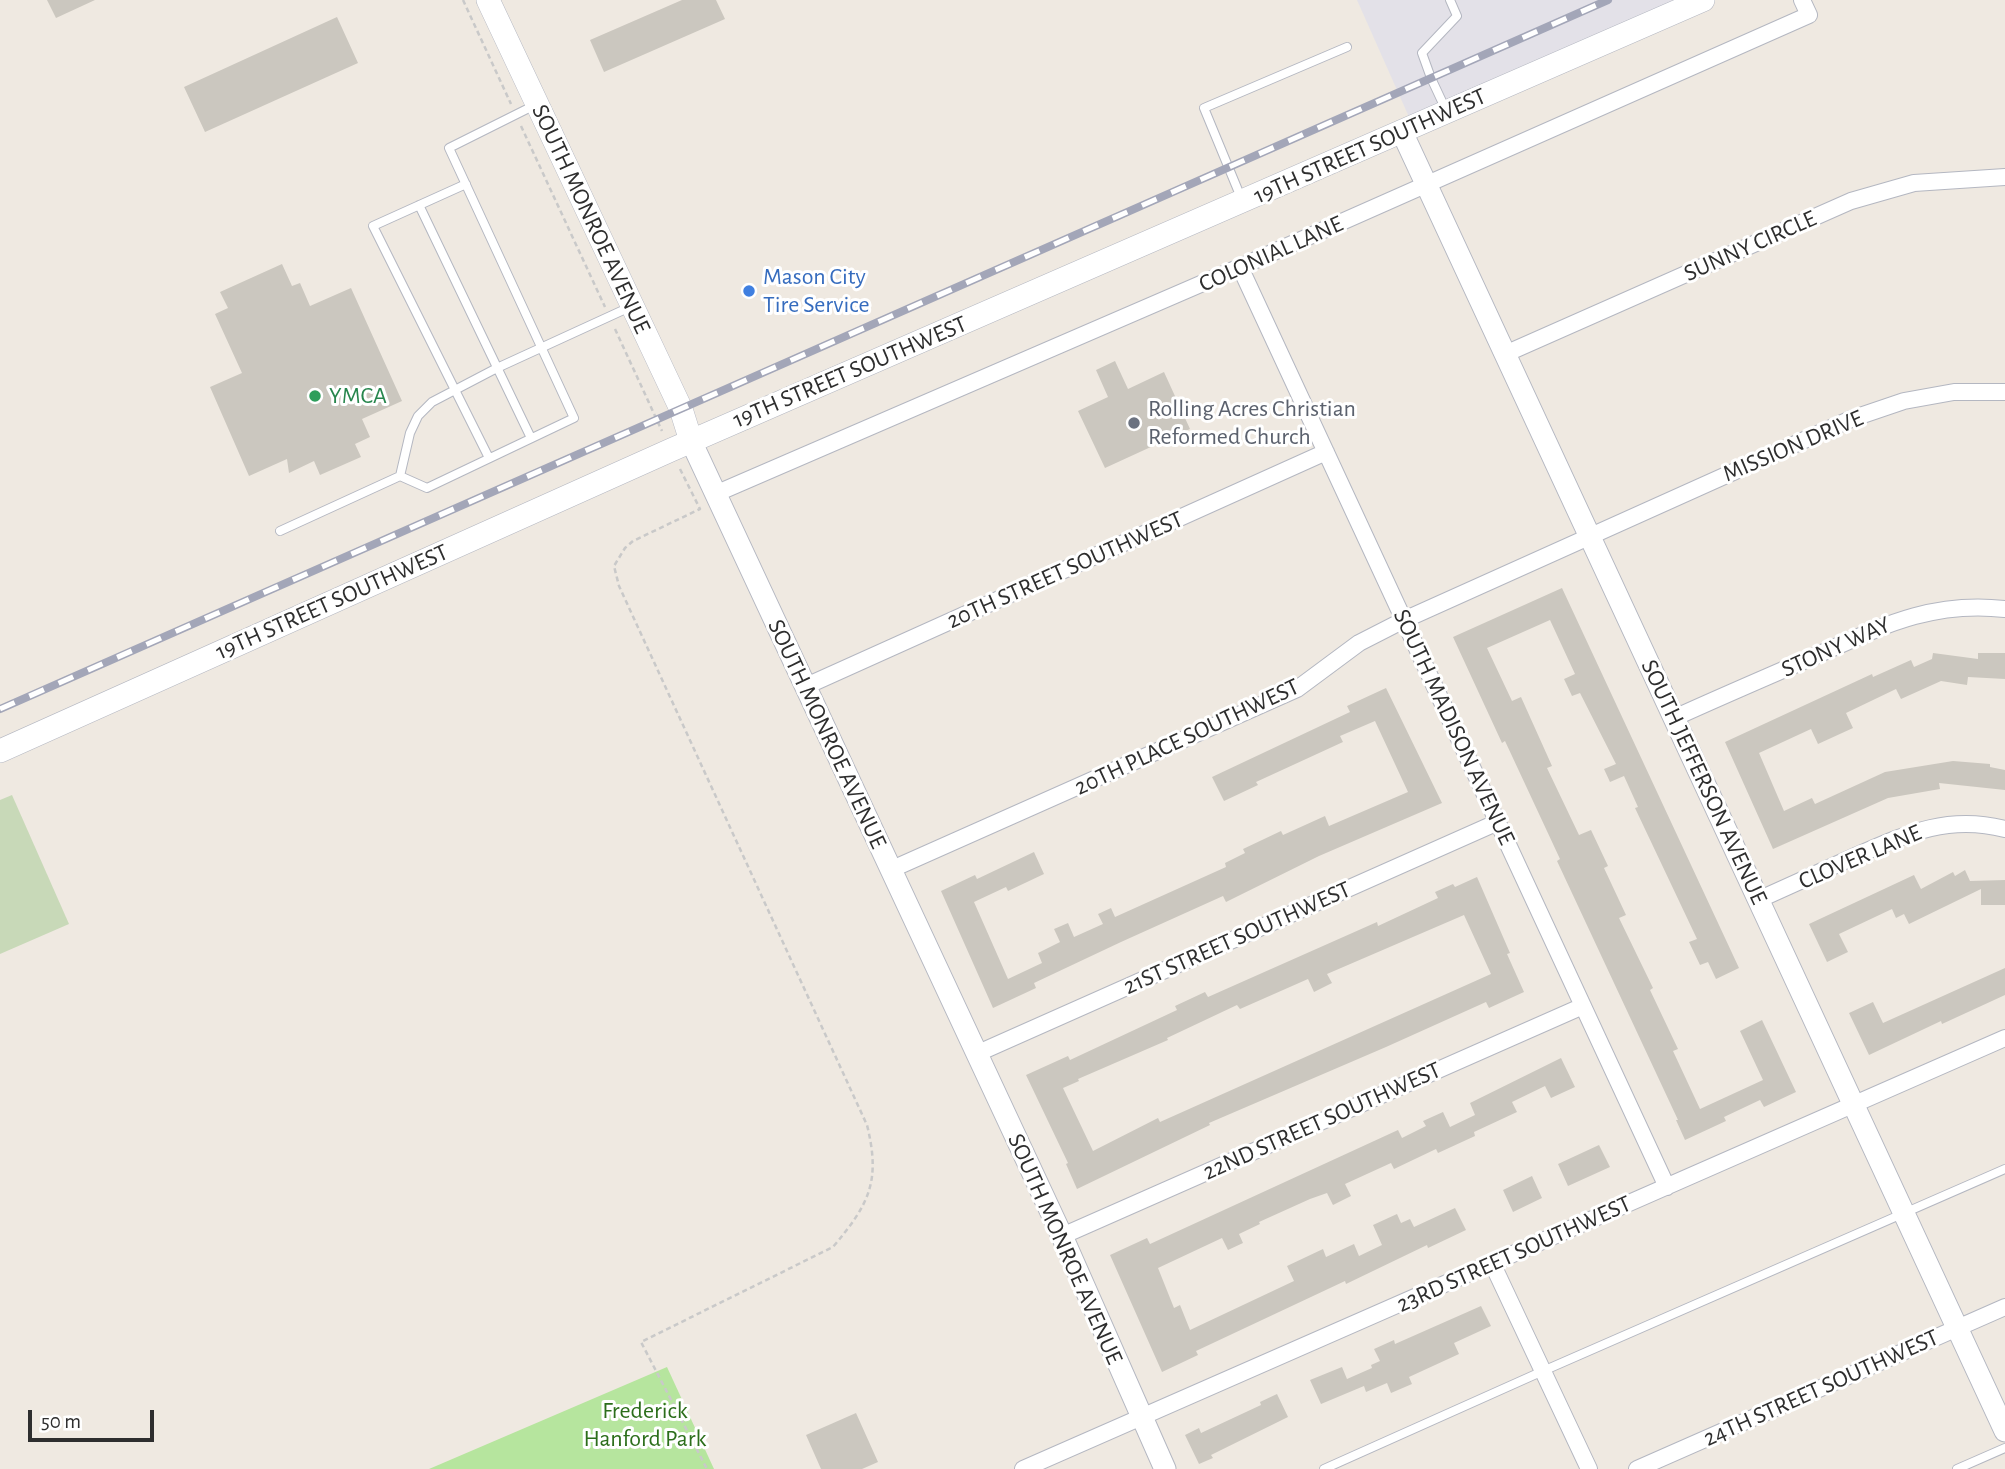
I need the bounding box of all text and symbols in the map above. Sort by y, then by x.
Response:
street label: 19TH STREET SOUTHWEST [1249,82,1491,210]
street label: SOUTH MONROE AVENUE [525,100,657,338]
street label: SUNNY CIRCLE [1679,204,1821,288]
street label: COLONIAL LANE [1195,209,1347,299]
place label: Mason City Tire Service [763,263,870,319]
marker: Mason City Tire Service [741,283,757,299]
street label: 19TH STREET SOUTHWEST [729,310,971,434]
place label: YMCA [329,382,387,410]
marker: YMCA [307,388,323,404]
place label: Rolling Acres Christian Reformed Church [1148,395,1356,451]
street label: MISSION DRIVE [1719,404,1867,488]
marker: Rolling Acres Christian Reformed Church [1126,415,1142,431]
street label: 20TH STREET SOUTHWEST [942,505,1188,635]
street label: 19TH STREET SOUTHWEST [211,538,453,666]
street label: SOUTH MADISON AVENUE [1387,605,1521,849]
street label: STONY WAY [1777,610,1895,684]
street label: SOUTH MONROE AVENUE [761,615,893,853]
street label: SOUTH JEFFERSON AVENUE [1635,655,1773,909]
street label: 20TH PLACE SOUTHWEST [1070,672,1304,802]
street label: CLOVER LANE [1794,818,1926,896]
street label: 21ST STREET SOUTHWEST [1119,875,1355,1001]
street label: 22ND STREET SOUTHWEST [1198,1055,1446,1187]
street label: SOUTH MONROE AVENUE [1001,1129,1129,1369]
street label: 23RD STREET SOUTHWEST [1392,1189,1636,1319]
street label: 24TH STREET SOUTHWEST [1699,1323,1943,1453]
scale bar [32,1396,158,1440]
park label: Frederick Hanford Park [584,1397,706,1453]
text: 50 m [41,1411,81,1432]

